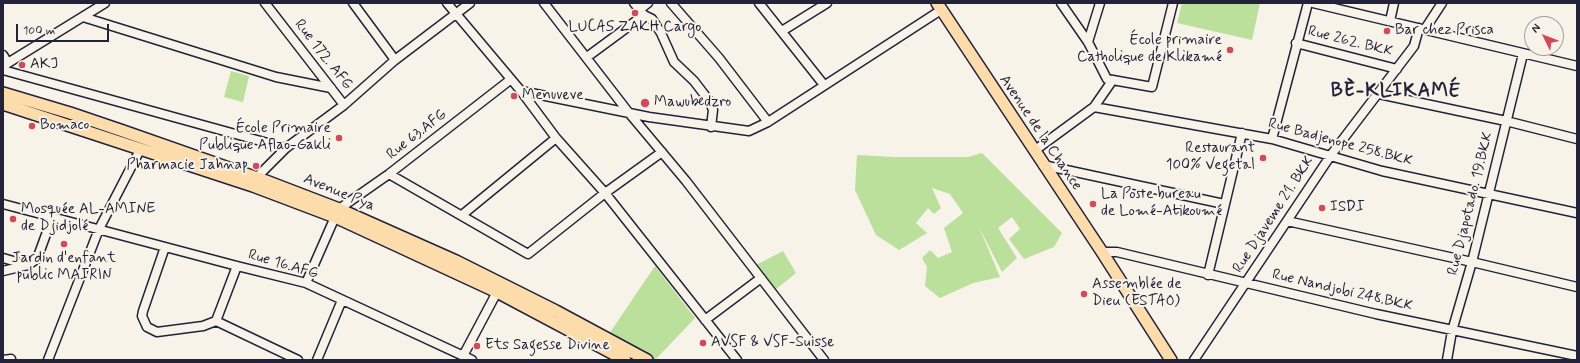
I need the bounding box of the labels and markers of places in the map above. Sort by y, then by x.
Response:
marker: LUCAS ZAKH Cargo [630,8,640,18]
place label: LUCAS ZAKH Cargo [569,19,701,37]
place label: Bar chez Prisca [1395,22,1494,40]
marker: Bar chez Prisca [1382,26,1392,36]
place label: École primaire Catholique de Klikamé [1077,32,1222,67]
marker: École primaire Catholique de Klikamé [1225,45,1235,55]
place label: AKJ [30,56,58,74]
marker: AKJ [17,60,27,70]
place label: Menuveve [522,87,584,105]
marker: Menuveve [509,91,519,101]
place label: Mawubedzro [654,94,731,112]
marker: Mawubedzro [639,97,651,109]
place label: Bomaco [40,117,89,135]
place label: École Primaire Publique Aflao-Gakli [199,120,331,155]
marker: Bomaco [27,121,37,131]
marker: École Primaire Publique Aflao-Gakli [334,133,344,143]
place label: Restaurant 100% Vegetal [1166,140,1255,175]
marker: Restaurant 100% Vegetal [1258,153,1268,163]
place label: Pharmacie Jahnap [126,157,248,175]
marker: Pharmacie Jahnap [251,161,261,171]
place label: La Poste bureau de Lomé-Atikoumé [1101,186,1222,221]
marker: La Poste bureau de Lomé-Atikoumé [1088,199,1098,209]
place label: ISDI [1330,199,1365,217]
place label: Mosquée AL-AMINE de Djidjolé [21,201,155,236]
marker: ISDI [1317,203,1327,213]
marker: Mosquée AL-AMINE de Djidjolé [8,214,18,224]
marker: Jardin d'enfant public MAIRIN [59,239,69,249]
place label: Jardin d'enfant public MAIRIN [12,250,116,285]
place label: Assemblée de Dieu (ESTAO) [1092,276,1182,311]
marker: Assemblée de Dieu (ESTAO) [1079,289,1089,299]
place label: AVSF & VSF-Suisse [711,334,834,352]
place label: Ets Sagesse Divine [485,337,610,355]
marker: AVSF & VSF-Suisse [698,338,708,348]
marker: Ets Sagesse Divine [472,341,482,351]

